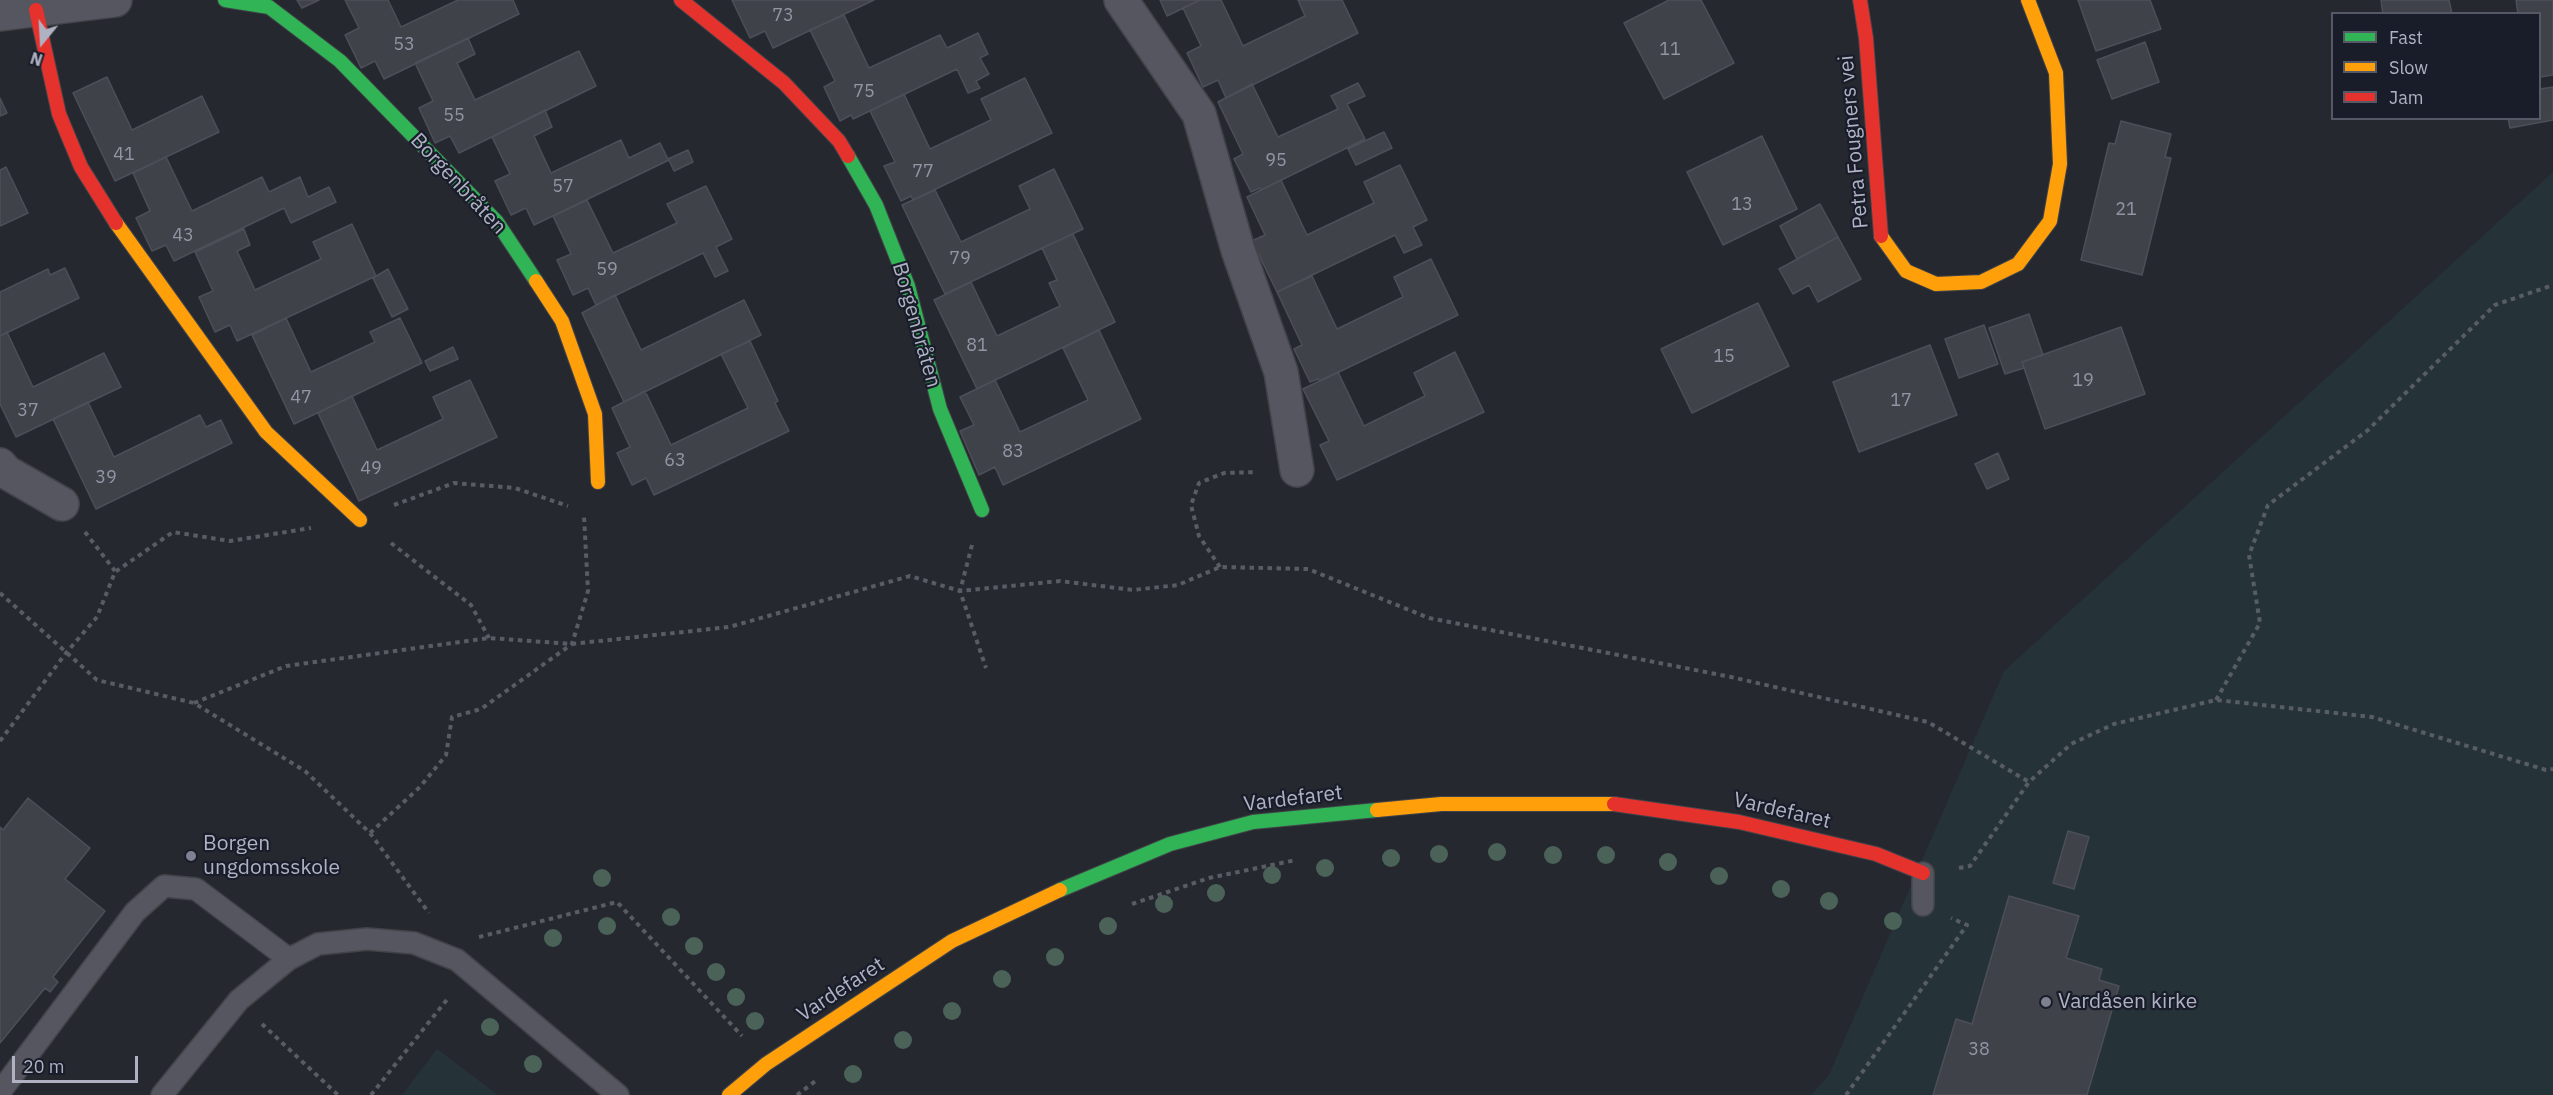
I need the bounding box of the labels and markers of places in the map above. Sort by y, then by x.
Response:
place label: Borgen ungdomsskole [203,831,340,881]
marker: Borgen ungdomsskole [184,849,198,863]
place label: Vardåsen kirke [2058,989,2197,1015]
marker: Vardåsen kirke [2039,995,2053,1009]

